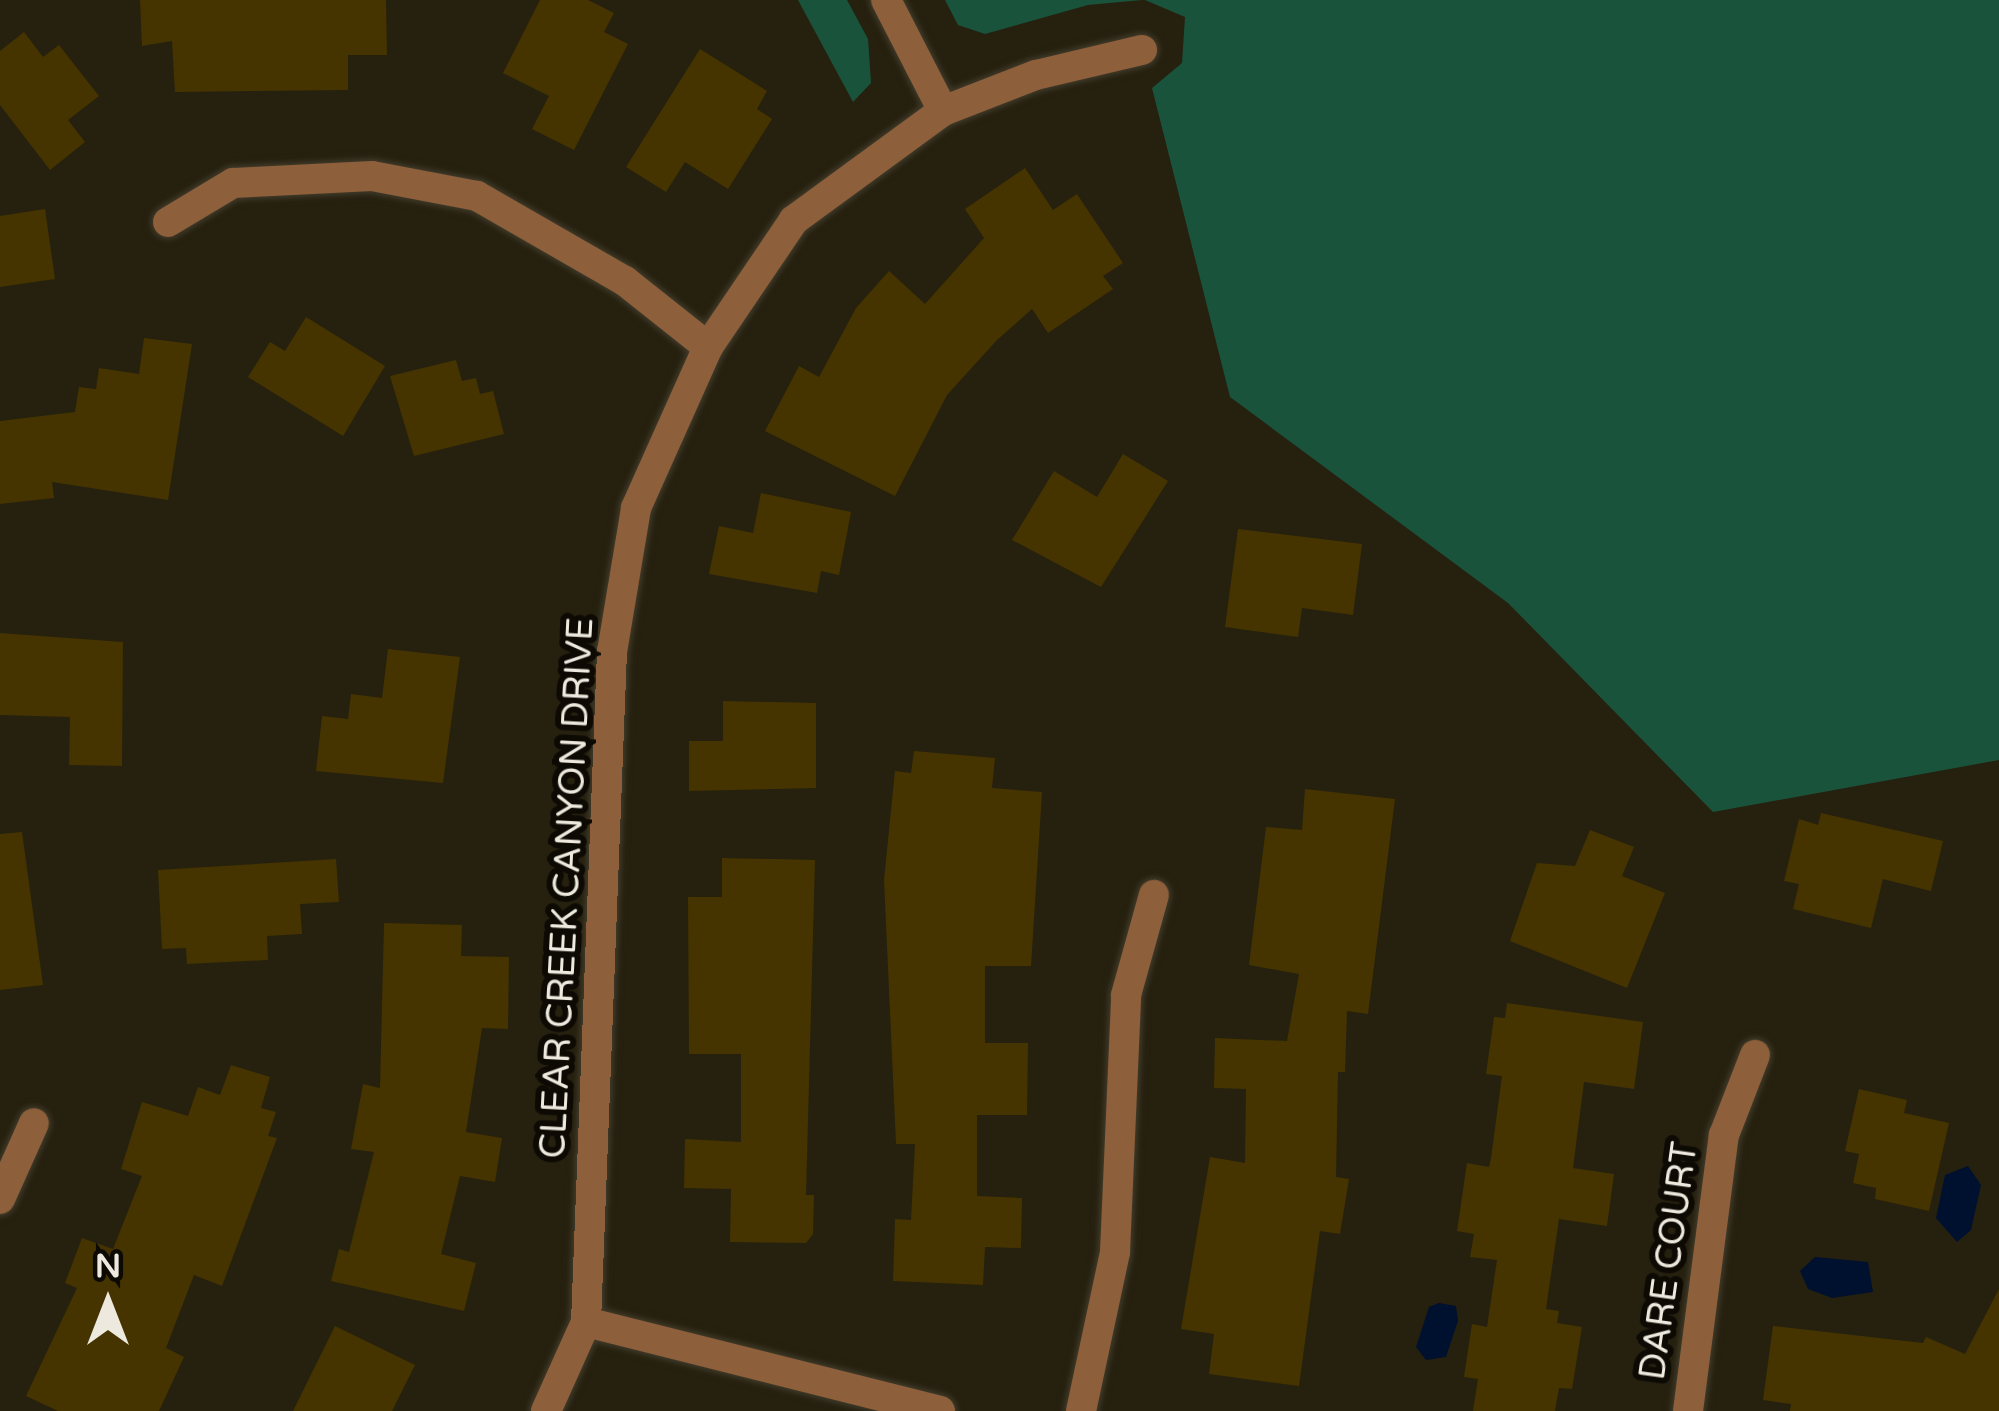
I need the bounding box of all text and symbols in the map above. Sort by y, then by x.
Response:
street label: CLEAR CREEK CANYON DRIVE [531,616,603,1160]
street label: DARE COURT [1631,1139,1707,1383]
north arrow [48,1243,168,1363]
text: N [95,1247,121,1286]

